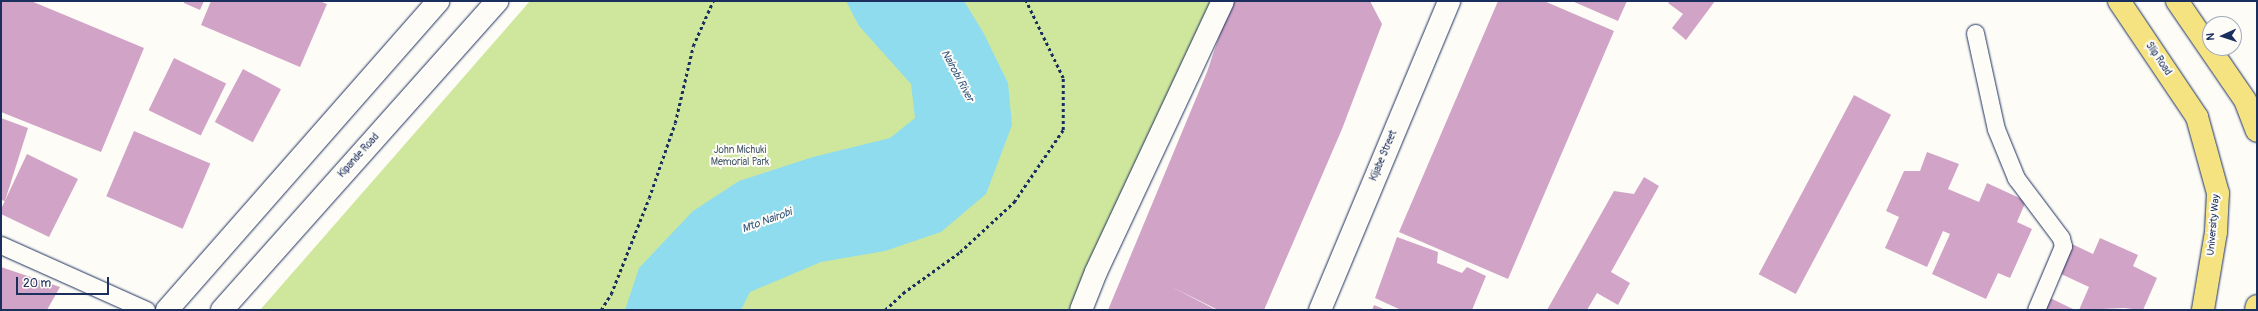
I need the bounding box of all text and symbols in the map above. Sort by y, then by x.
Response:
north arrow [2202,16,2242,56]
text: N [2204,33,2217,41]
street label: Slip Road [2143,40,2173,78]
water label: Nairobi River [938,48,976,104]
street label: Kijabe Street [1368,129,1400,183]
street label: Kipande Road [336,131,382,181]
park label: John Michuki Memorial Park [711,144,769,168]
street label: University Way [2205,194,2223,256]
water label: Mto Nairobi [740,206,794,236]
scale bar [18,269,111,295]
text: 20 m [23,276,51,291]

